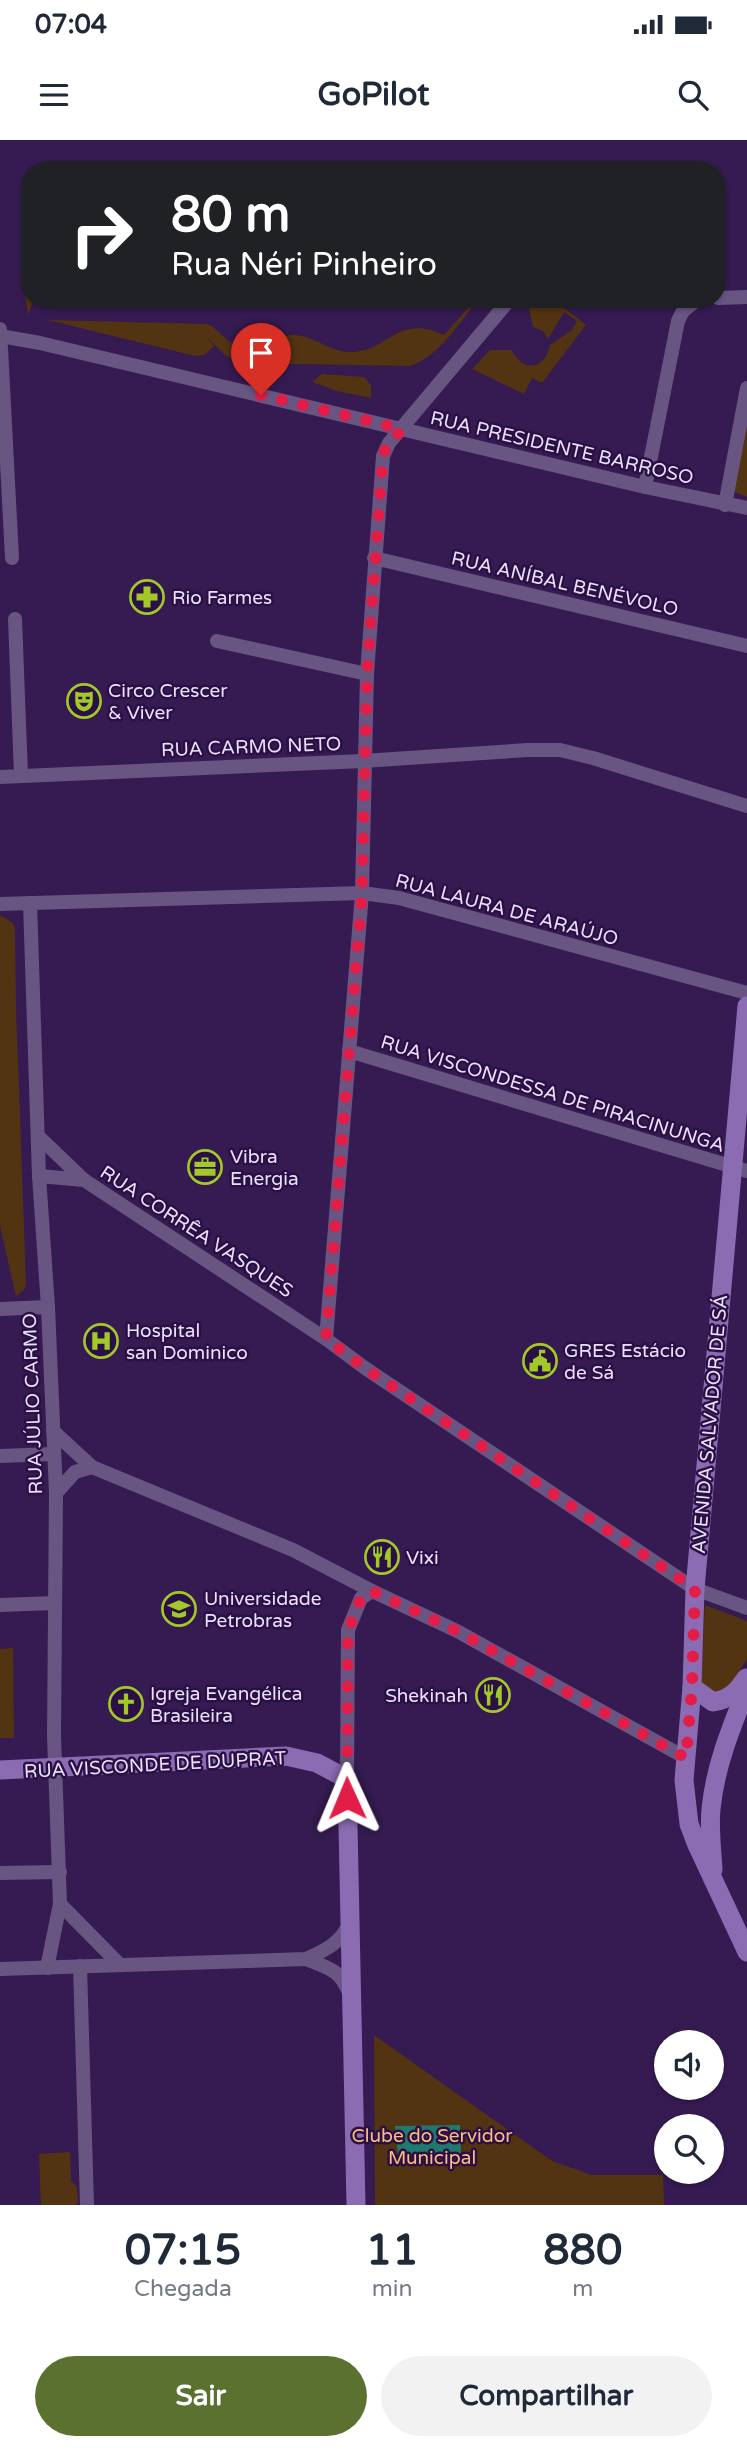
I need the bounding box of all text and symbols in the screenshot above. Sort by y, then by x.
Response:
text: 07:04 [35,9,107,40]
icon: menu [35,76,73,114]
text: GoPilot [318,76,429,114]
icon: search [674,76,712,114]
text: 80 m [171,186,290,245]
icon: right [56,189,147,280]
text: Rua Néri Pinheiro [171,246,437,284]
pin [231,323,291,395]
icon: arrive [242,334,280,372]
street label: RUA PRESIDENTE BARROSO [428,407,696,489]
street label: RUA ANÍBAL BENÉVOLO [449,546,681,621]
pharmacy icon: Rio Farmes [128,578,166,616]
place label: Rio Farmes [172,587,272,609]
place label: Circo Crescer & Viver [108,680,228,724]
theatre icon: Circo Crescer & Viver [65,682,103,720]
street label: RUA CARMO NETO [161,733,341,761]
street label: RUA LAURA DE ARAÚJO [393,869,621,950]
street label: RUA VISCONDESSA DE PIRACINUNGA [378,1031,727,1157]
place label: Vibra Energia [230,1146,299,1190]
office icon: Vibra Energia [186,1148,224,1186]
street label: RUA CORRÊA VASQUES [96,1161,297,1302]
street label: AVENIDA SALVADOR DE SÁ [687,1293,732,1555]
street label: RUA JÚLIO CARMO [18,1313,47,1495]
place label: Hospital san Dominico [126,1320,248,1364]
hospital icon: Hospital san Dominico [82,1322,120,1360]
place label: GRES Estácio de Sá [564,1340,686,1384]
public building icon: GRES Estácio de Sá [521,1342,559,1380]
restaurant icon: Vixi [363,1538,401,1576]
place label: Vixi [406,1547,439,1569]
place label: Universidade Petrobras [204,1588,322,1632]
school or university icon: Universidade Petrobras [160,1590,198,1628]
restaurant icon: Shekinah [474,1676,512,1714]
place label: Igreja Evangélica Brasileira [150,1683,302,1727]
church icon: Igreja Evangélica Brasileira [107,1685,145,1723]
place label: Shekinah [385,1685,468,1707]
street label: RUA VISCONDE DE DUPRAT [23,1747,287,1783]
position arrow [310,1761,384,1835]
map controls [654,2030,724,2184]
button: sound [654,2030,724,2100]
button: search [654,2114,724,2184]
park label: Clube do Servidor Municipal [351,2125,513,2169]
text: 07:15 [125,2225,241,2276]
text: 11 [366,2225,419,2276]
text: 880 [543,2225,622,2276]
text: Chegada [134,2275,232,2303]
text: min [372,2275,413,2303]
text: m [572,2275,593,2303]
button: Sair [35,2356,367,2436]
button: Compartilhar [381,2356,712,2436]

